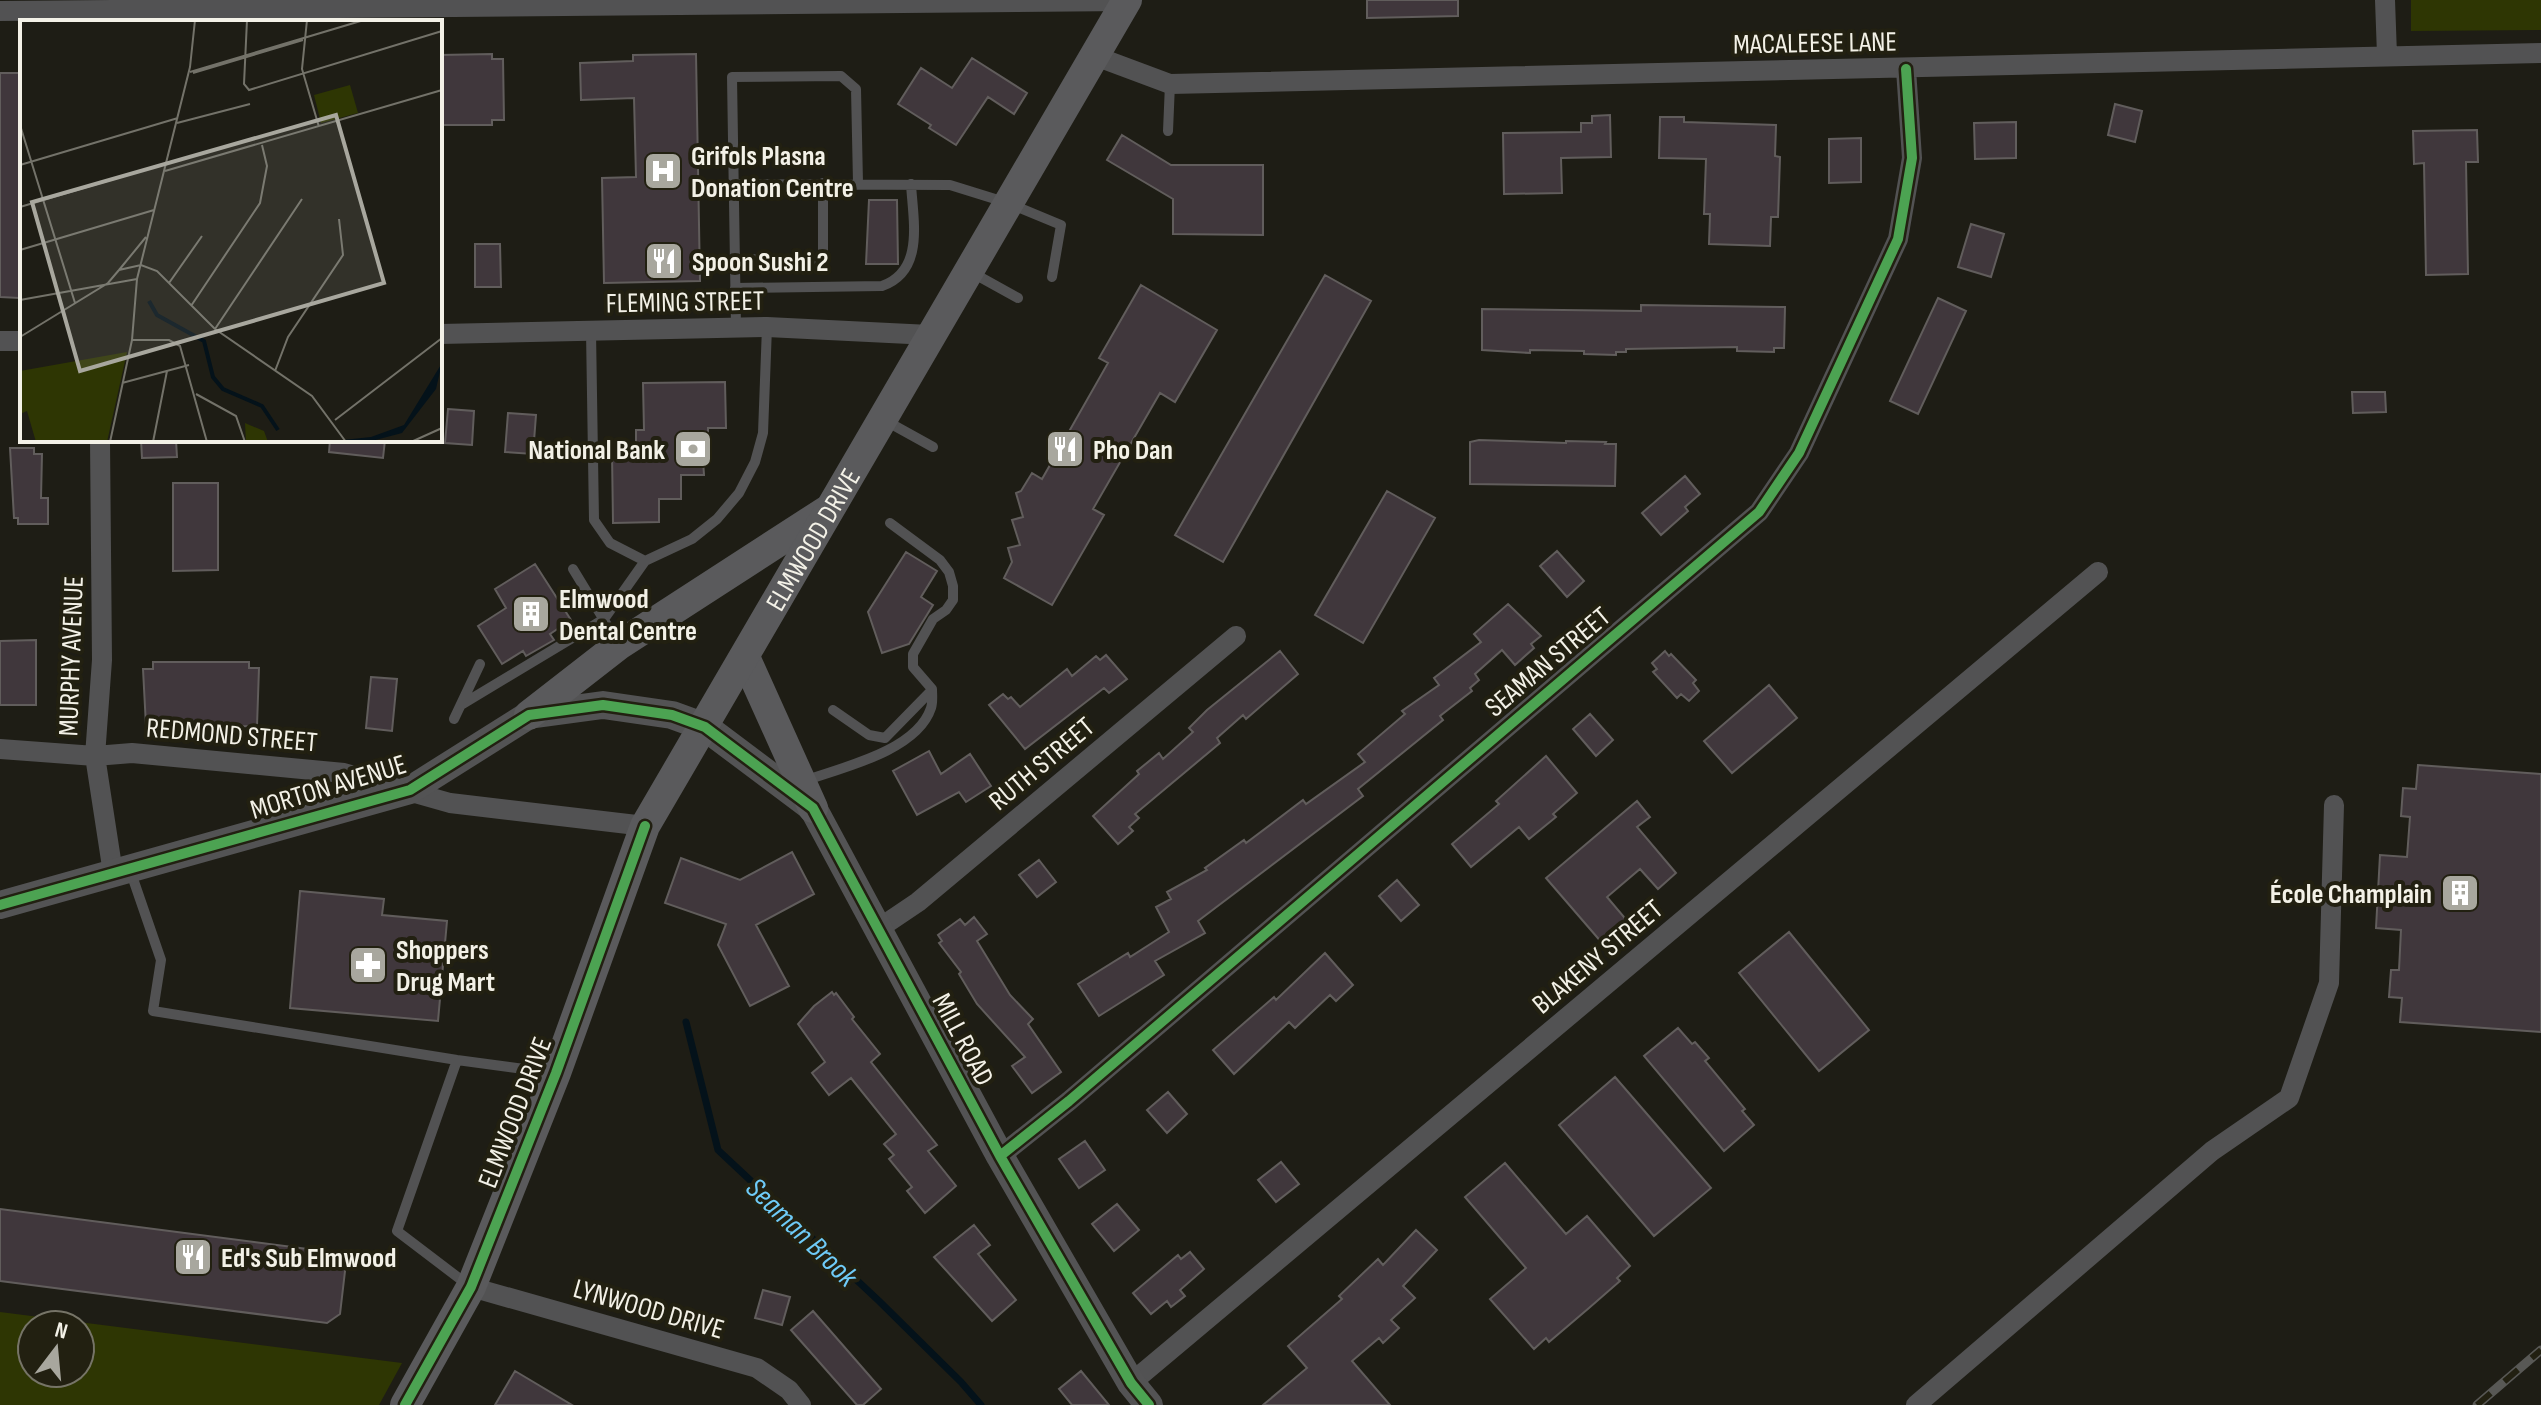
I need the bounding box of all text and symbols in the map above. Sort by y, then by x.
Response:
inset map [20,20,442,442]
street label: MACALEESE LANE [1733,26,1897,61]
place label: Grifols Plasna Donation Centre [691,140,854,205]
hospital icon: Grifols Plasna Donation Centre [642,150,684,192]
restaurant icon: Spoon Sushi 2 [643,240,685,282]
place label: Spoon Sushi 2 [692,246,828,279]
street label: FLEMING STREET [605,285,765,320]
bank icon: National Bank [672,428,714,470]
restaurant icon: Pho Dan [1044,428,1086,470]
place label: National Bank [528,434,665,467]
place label: Pho Dan [1093,434,1173,467]
street label: ELMWOOD DRIVE [759,463,868,617]
street label: MURPHY AVENUE [52,575,91,737]
place label: Elmwood Dental Centre [559,583,697,648]
building icon: Elmwood Dental Centre [510,593,552,635]
street label: SEAMAN STREET [1479,600,1617,724]
street label: RUTH STREET [983,711,1101,818]
street label: REDMOND STREET [145,712,319,759]
street label: MORTON AVENUE [246,748,410,827]
building icon: École Champlain [2439,872,2481,914]
place label: École Champlain [2270,878,2432,911]
street label: BLAKENY STREET [1526,893,1670,1021]
place label: Shoppers Drug Mart [396,934,495,999]
pharmacy icon: Shoppers Drug Mart [347,944,389,986]
street label: MILL ROAD [925,988,1001,1091]
street label: ELMWOOD DRIVE [472,1032,559,1193]
water label: Seaman Brook [738,1171,865,1295]
restaurant icon: Ed's Sub Elmwood [172,1236,214,1278]
place label: Ed's Sub Elmwood [221,1242,397,1275]
street label: LYNWOOD DRIVE [570,1272,728,1347]
north arrow [16,1309,96,1389]
text: N [52,1317,70,1346]

